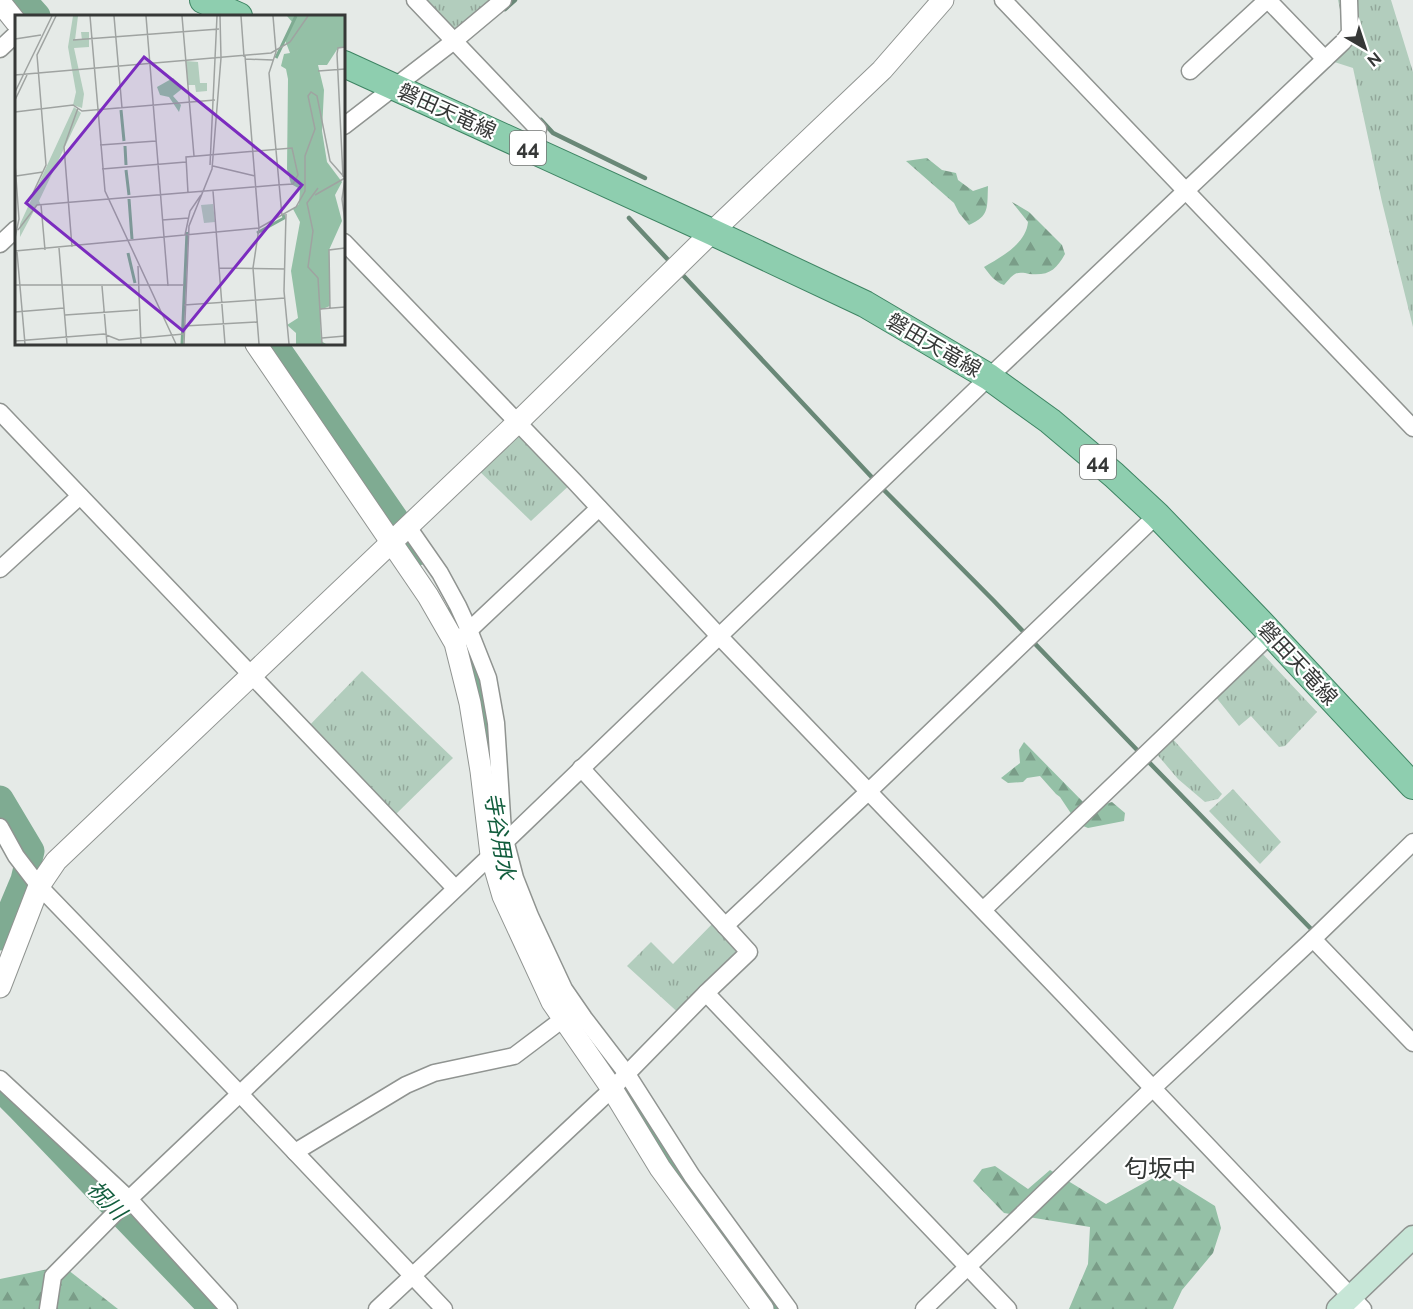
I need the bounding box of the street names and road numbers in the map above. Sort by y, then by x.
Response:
street label: 磐田天竜線 [394,78,500,144]
road number: 44 [510,131,546,165]
street label: 磐田天竜線 [882,308,986,382]
road number: 44 [1080,445,1116,479]
street label: 磐田天竜線 [1253,616,1343,710]

